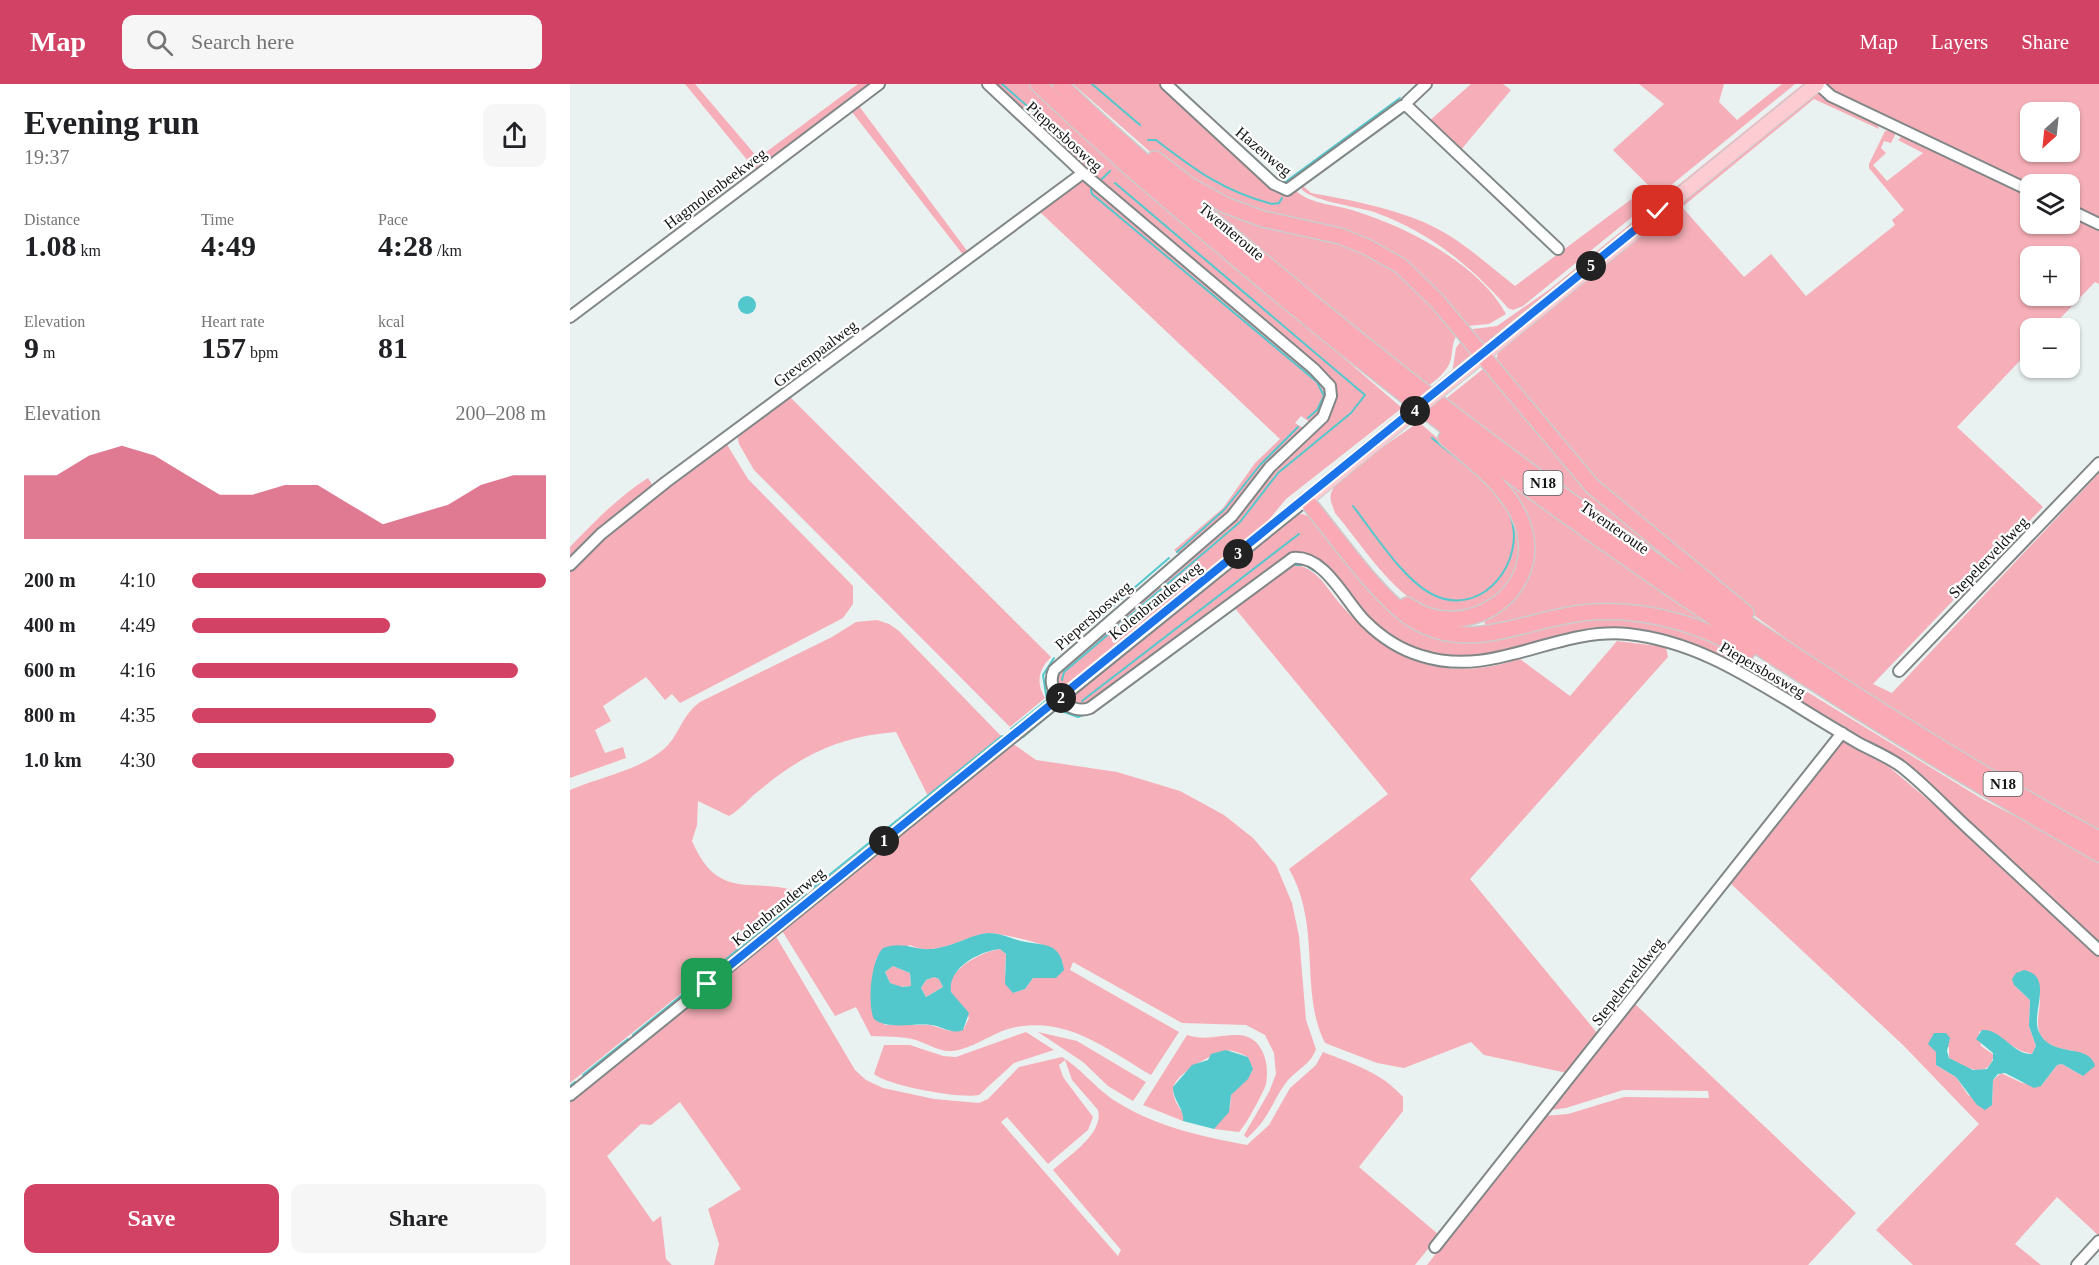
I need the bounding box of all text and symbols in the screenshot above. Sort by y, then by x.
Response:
search box [122,15,542,69]
text: Map [30,26,86,57]
icon: search [143,26,176,59]
text: Search here [191,29,294,54]
text: Map [1860,30,1898,54]
text: Layers [1931,30,1988,54]
text: Share [2021,30,2069,54]
street label: Piepersbosweg [1023,98,1106,176]
north arrow [2020,102,2080,162]
map controls [2020,102,2080,378]
button: share [483,104,546,167]
text: Evening run [24,105,199,141]
street label: Hazenweg [1232,123,1295,180]
street label: Hagmolenbeekweg [661,144,770,233]
text: 19:37 [24,146,70,168]
button: layers [2020,174,2080,234]
pin [1632,185,1683,236]
icon: check [1641,194,1674,227]
street label: Twenteroute [1196,199,1268,264]
text: Distance [24,211,80,228]
text: Time [201,211,234,228]
text: Pace [378,211,408,228]
text: 1.08 [24,229,77,262]
text: 4:49 [201,229,256,262]
text: 4:28 [378,229,433,262]
text: km [77,242,101,259]
text: /km [433,242,462,259]
button: + [2020,246,2080,306]
pin: 5 [1576,251,1606,281]
text: 5 [1587,257,1595,274]
text: Elevation [24,313,85,330]
text: Heart rate [201,313,265,330]
text: kcal [378,313,405,330]
street label: Grevenpaalweg [770,316,861,391]
button: − [2020,318,2080,378]
text: 9 [24,331,39,364]
text: 157 [201,331,246,364]
text: 81 [378,331,408,364]
text: m [39,344,55,361]
text: bpm [246,344,278,361]
pin: 4 [1400,396,1430,426]
text: Elevation [24,402,101,424]
text: 200–208 m [455,402,546,424]
text: 4 [1411,402,1419,419]
road number: N18 [1524,471,1562,495]
street label: Twenteroute [1577,498,1652,557]
street label: Stepelerveldweg [1945,513,2032,602]
pin: 3 [1223,539,1253,569]
text: 3 [1234,545,1242,562]
street label: Kolenbranderweg [1105,558,1206,644]
text: 200 m [24,569,76,591]
text: 4:10 [120,569,156,591]
street label: Piepersbosweg [1052,577,1136,654]
text: 400 m [24,614,76,636]
text: 4:49 [120,614,156,636]
street label: Piepersbosweg [1716,638,1809,702]
text: 600 m [24,659,76,681]
text: 4:16 [120,659,156,681]
pin: 2 [1046,683,1076,713]
text: 2 [1057,689,1065,706]
text: 800 m [24,704,76,726]
text: 4:35 [120,704,156,726]
text: 1.0 km [24,749,82,771]
text: 4:30 [120,749,156,771]
road number: N18 [1984,772,2022,796]
pin: 1 [869,826,899,856]
text: 1 [880,832,888,849]
street label: Kolenbranderweg [728,864,829,950]
street label: Stepelerveldweg [1588,934,1668,1029]
pin [681,958,732,1009]
icon: arrive [690,967,723,1000]
button: Save [24,1184,279,1253]
button: Share [291,1184,546,1253]

